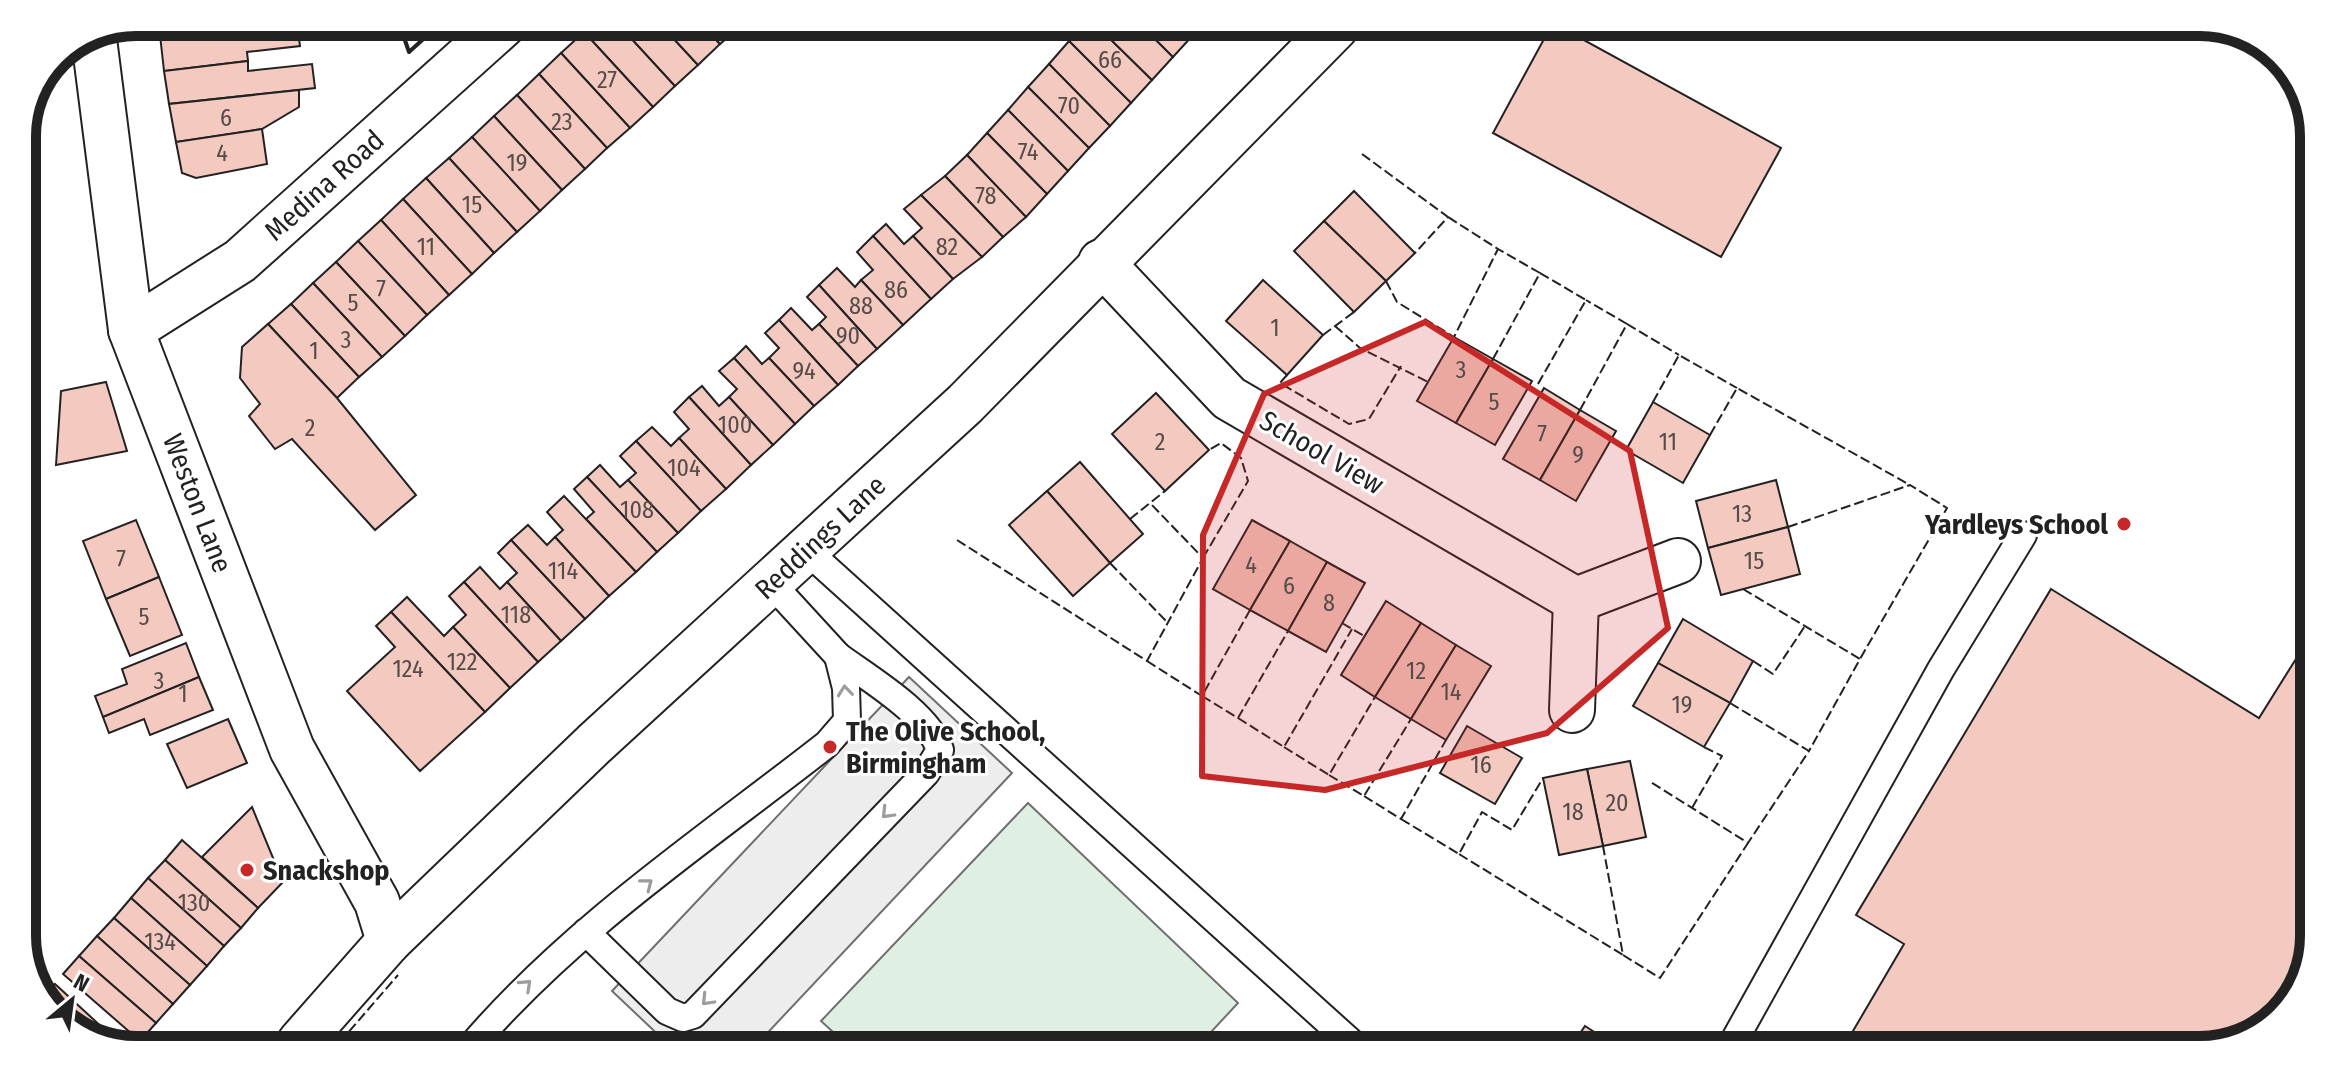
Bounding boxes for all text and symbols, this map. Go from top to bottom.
house number: 66 [1098,46,1122,74]
house number: 27 [597,66,617,94]
house number: 70 [1058,92,1080,120]
house number: 6 [220,104,232,132]
house number: 23 [551,108,573,136]
street label: Medina Road [258,123,391,247]
house number: 74 [1018,138,1038,166]
house number: 4 [216,139,228,167]
house number: 19 [506,149,528,177]
house number: 78 [975,182,997,210]
house number: 15 [462,191,482,219]
house number: 11 [417,233,435,261]
house number: 82 [936,233,958,261]
house number: 7 [376,275,386,303]
house number: 86 [884,276,908,304]
house number: 5 [347,289,359,317]
house number: 88 [849,292,873,320]
house number: 1 [1270,314,1280,342]
house number: 90 [836,322,860,350]
house number: 3 [341,326,351,354]
house number: 1 [309,337,319,365]
house number: 3 [1456,356,1466,384]
house number: 94 [792,357,816,385]
house number: 5 [1488,388,1500,416]
street label: School View [1254,404,1390,501]
house number: 100 [718,411,752,439]
house number: 2 [305,414,315,442]
house number: 7 [1537,420,1547,448]
house number: 2 [1155,428,1165,456]
house number: 11 [1659,428,1677,456]
street label: Weston Lane [156,429,239,577]
house number: 9 [1572,441,1584,469]
house number: 104 [667,454,701,482]
street label: Reddings Lane [748,469,892,606]
house number: 108 [620,496,654,524]
house number: 13 [1732,500,1752,528]
place label: Yardleys School [1924,508,2108,541]
marker: Yardleys School [2115,515,2133,533]
house number: 7 [116,545,126,573]
house number: 15 [1744,547,1764,575]
house number: 4 [1245,551,1257,579]
house number: 114 [548,557,578,585]
house number: 6 [1283,572,1295,600]
house number: 8 [1323,589,1335,617]
house number: 118 [501,601,531,629]
house number: 5 [138,603,150,631]
house number: 122 [447,648,477,676]
house number: 124 [392,655,424,683]
house number: 12 [1406,657,1426,685]
house number: 3 [154,667,164,695]
house number: 14 [1441,678,1461,706]
house number: 1 [178,680,188,708]
one-way arrow [837,685,854,698]
house number: 19 [1671,691,1693,719]
place label: The Olive School, Birmingham [846,715,1045,780]
marker: The Olive School, Birmingham [821,738,839,756]
house number: 16 [1470,751,1492,779]
house number: 20 [1605,789,1629,817]
house number: 18 [1562,798,1584,826]
one-way arrow [882,804,897,818]
place label: Snackshop [263,854,390,887]
marker: Snackshop [238,861,256,879]
one-way arrow [639,879,653,893]
house number: 130 [178,889,210,917]
house number: 134 [144,928,176,956]
north arrow [32,960,112,1040]
text: N [69,968,94,998]
one-way arrow [517,980,531,995]
one-way arrow [702,991,716,1005]

